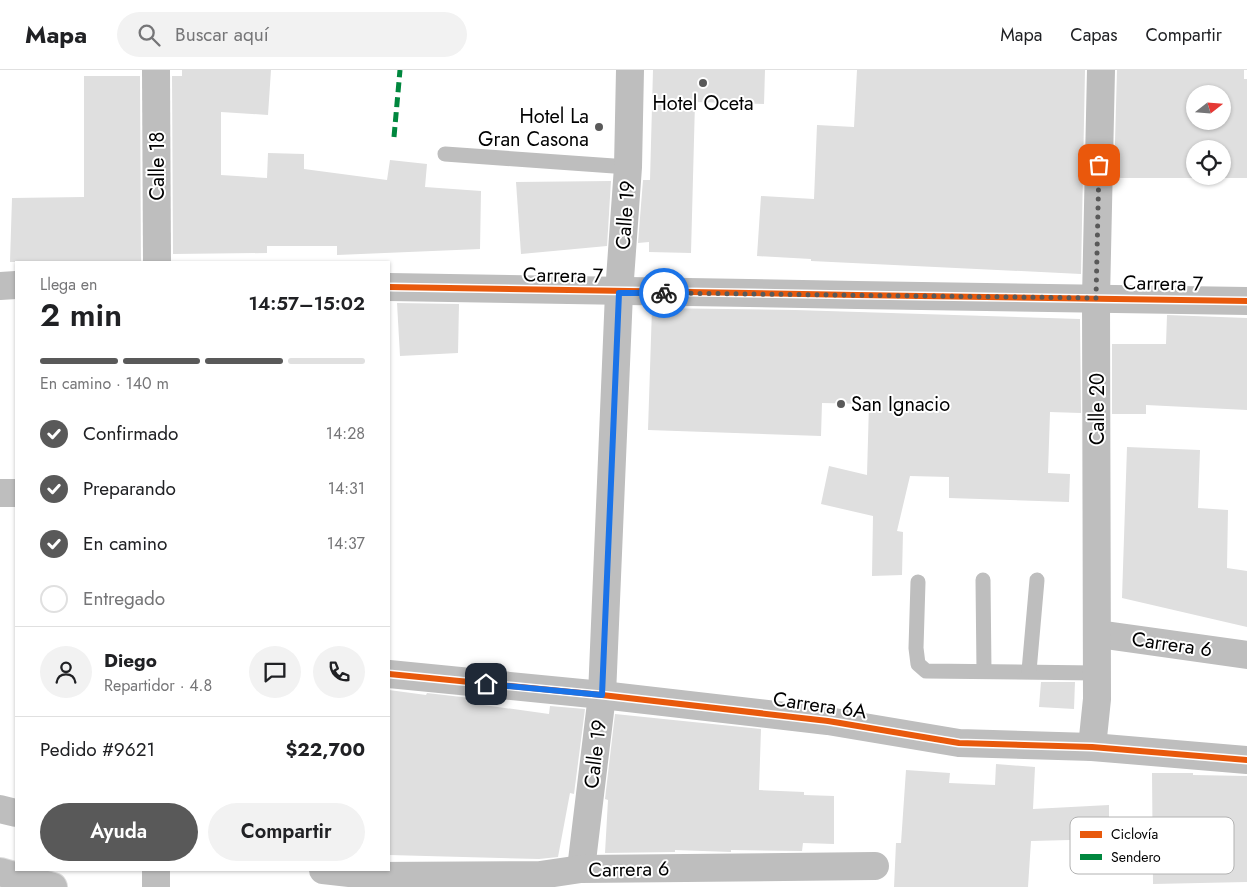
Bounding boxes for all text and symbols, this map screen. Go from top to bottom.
search box [117,12,467,57]
text: Mapa [25,17,87,52]
icon: search [135,21,163,49]
text: Buscar aquí [175,21,269,48]
text: Mapa [1000,22,1042,48]
text: Capas [1070,22,1118,48]
text: Compartir [1146,22,1222,48]
marker: Hotel Oceta [697,77,709,89]
north arrow [1186,85,1231,130]
map controls [1186,85,1231,185]
place label: Hotel Oceta [653,89,754,118]
place label: Hotel La Gran Casona [478,102,589,154]
marker: Hotel La Gran Casona [593,121,605,133]
street label: Calle 18 [143,132,172,200]
button: locate [1186,140,1231,185]
pin [1078,144,1120,186]
icon: bag [1085,151,1113,179]
street label: Calle 19 [609,179,642,251]
street label: Carrera 7 [523,260,604,291]
courier [639,268,689,318]
street label: Carrera 7 [1123,268,1204,299]
text: Llega en [40,273,97,296]
icon: bike [650,279,678,307]
text: 14:57–15:02 [248,290,365,317]
text: 2 min [40,292,122,338]
text: En camino · 140 m [40,372,169,395]
street label: Calle 20 [1083,373,1112,445]
place label: San Ignacio [851,390,950,419]
marker: San Ignacio [835,398,847,410]
icon: check [40,420,68,448]
text: Confirmado [83,420,178,447]
text: 14:28 [326,422,365,445]
icon: check [40,475,68,503]
text: Preparando [83,475,176,502]
text: 14:31 [328,477,365,500]
icon: check [40,530,68,558]
text: En camino [83,530,167,557]
text: 14:37 [327,532,365,555]
text: Entregado [83,585,165,612]
street label: Carrera 6 [1130,624,1214,664]
button: person [40,646,92,698]
button: chat [249,646,301,698]
button: phone [313,646,365,698]
text: Diego [104,647,157,674]
pin [465,663,507,705]
icon: home [472,670,500,698]
text: Repartidor · 4.8 [104,674,212,697]
street label: Carrera 6A [771,685,869,727]
street label: Calle 19 [577,718,614,790]
text: Pedido #9621 [40,736,155,763]
text: $22,700 [285,736,365,763]
button: Ayuda [40,803,198,861]
button: Compartir [208,803,365,861]
legend [1070,817,1234,874]
text: Ciclovía [1111,824,1158,844]
text: Sendero [1111,847,1161,867]
street label: Carrera 6 [588,854,670,885]

